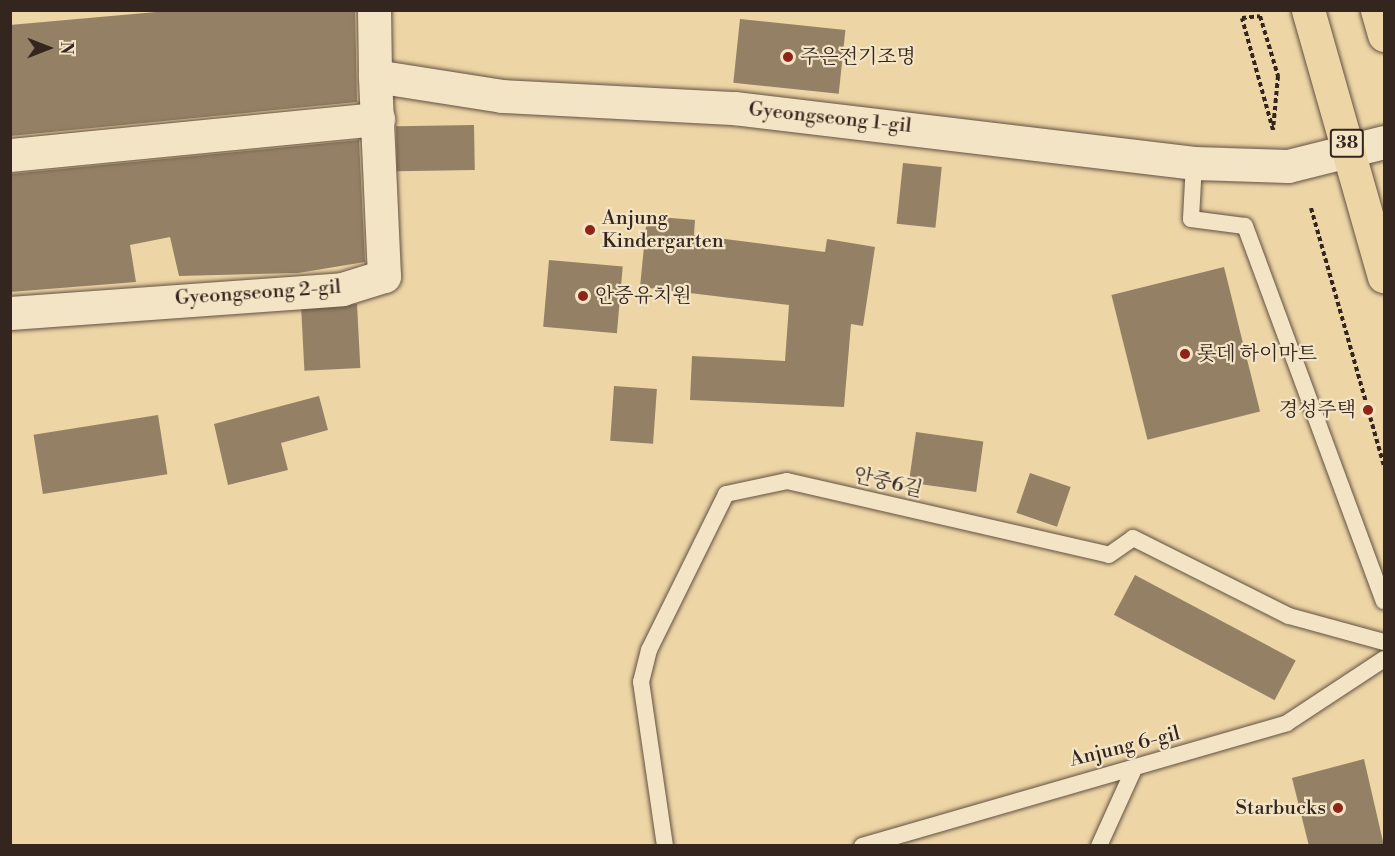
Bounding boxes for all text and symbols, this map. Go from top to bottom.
north arrow [18,18,78,78]
text: N [56,42,76,54]
place label: 주은전기조명 [800,45,916,69]
marker: 주은전기조명 [781,50,795,64]
street label: Gyeongseong 1-gil [747,98,913,138]
road number: 38 [1329,128,1365,158]
place label: Anjung Kindergarten [602,207,724,254]
marker: Anjung Kindergarten [583,223,597,237]
street label: Gyeongseong 2-gil [174,275,342,311]
place label: 안중유치원 [595,284,692,308]
marker: 안중유치원 [576,289,590,303]
place label: 롯데 하이마트 [1197,342,1317,366]
marker: 롯데 하이마트 [1178,347,1192,361]
place label: 경성주택 [1279,398,1356,422]
marker: 경성주택 [1361,403,1375,417]
street label: 안중6길 [851,463,925,503]
street label: Anjung 6-gil [1067,722,1183,772]
place label: Starbucks [1236,796,1326,820]
marker: Starbucks [1331,801,1345,815]

